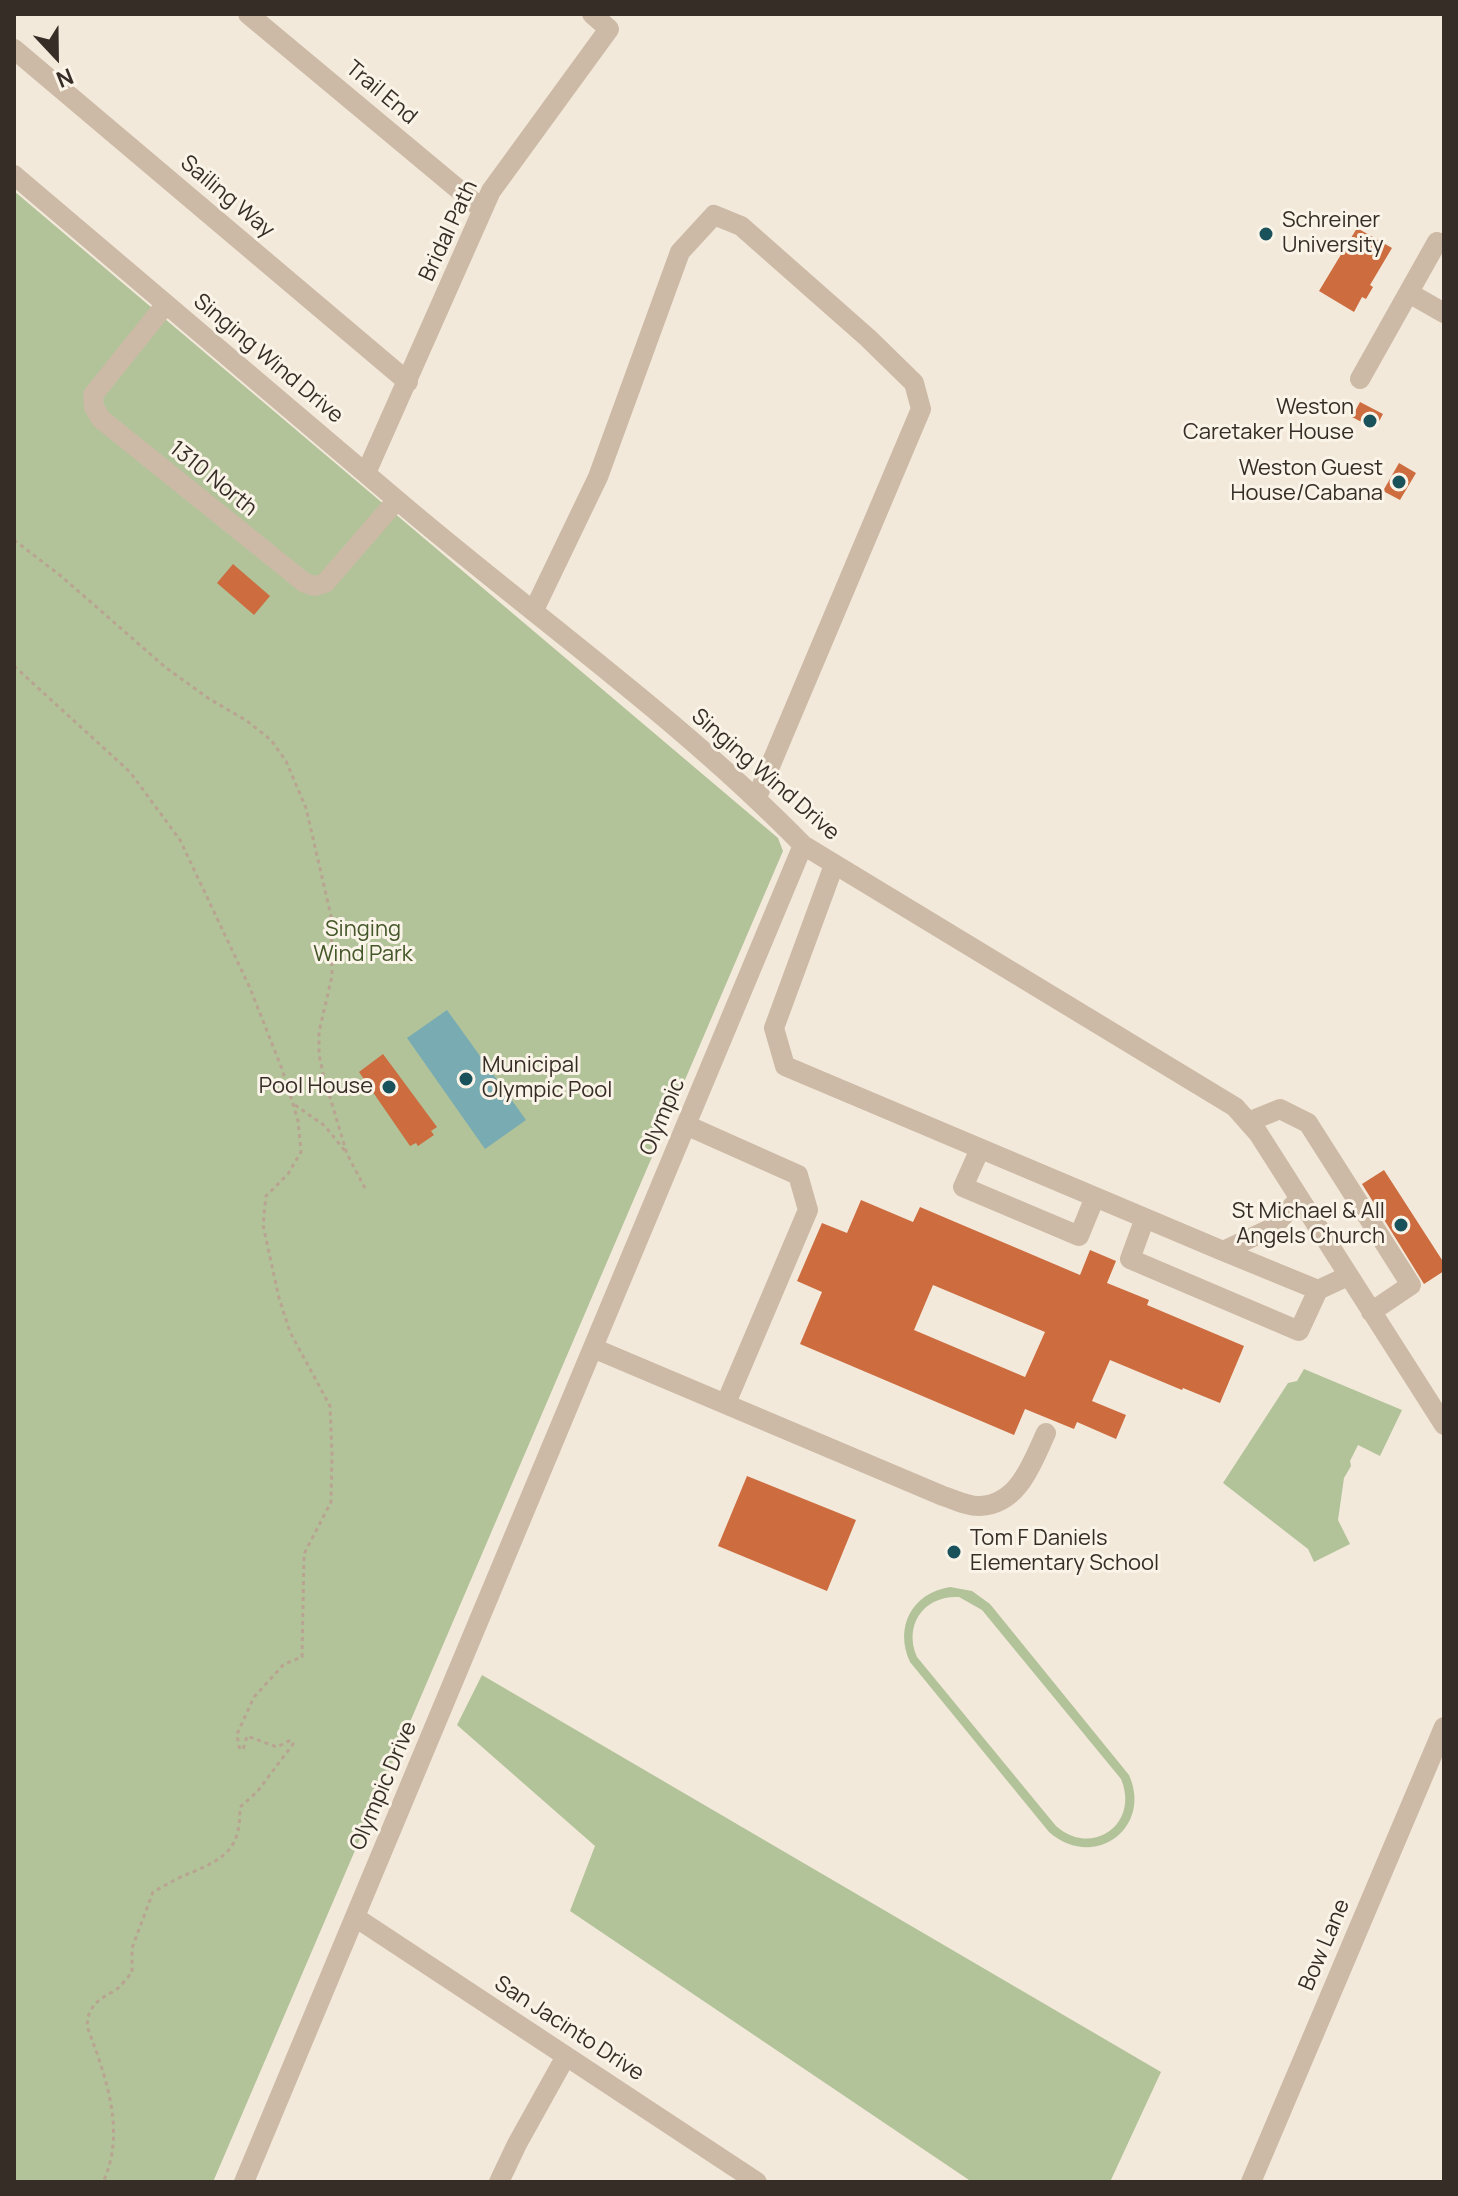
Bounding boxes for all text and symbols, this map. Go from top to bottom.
north arrow [16,16,96,96]
street label: Trail End [340,56,422,130]
text: N [52,61,78,95]
street label: Sailing Way [175,150,279,244]
street label: Bridal Path [414,176,484,286]
place label: Schreiner University [1282,208,1384,260]
marker: Schreiner University [1257,225,1275,243]
street label: Singing Wind Drive [188,289,348,429]
place label: Weston Caretaker House [1183,395,1354,446]
marker: Weston Caretaker House [1361,412,1379,430]
street label: 1310 North [164,436,262,522]
place label: Weston Guest House/Cabana [1230,456,1383,508]
marker: Weston Guest House/Cabana [1390,473,1408,491]
street label: Singing Wind Drive [686,704,844,846]
park label: Singing Wind Park [313,917,413,968]
place label: Municipal Olympic Pool [482,1053,612,1104]
marker: Municipal Olympic Pool [457,1070,475,1088]
place label: Pool House [259,1074,373,1100]
street label: Olympic [635,1074,691,1160]
marker: Pool House [380,1078,398,1096]
place label: St Michael & All Angels Church [1232,1199,1385,1250]
marker: St Michael & All Angels Church [1392,1216,1410,1234]
place label: Tom F Daniels Elementary School [970,1526,1159,1578]
marker: Tom F Daniels Elementary School [945,1543,963,1561]
street label: Olympic Drive [345,1718,423,1854]
street label: Bow Lane [1294,1895,1356,1995]
street label: San Jacinto Drive [489,1971,649,2087]

